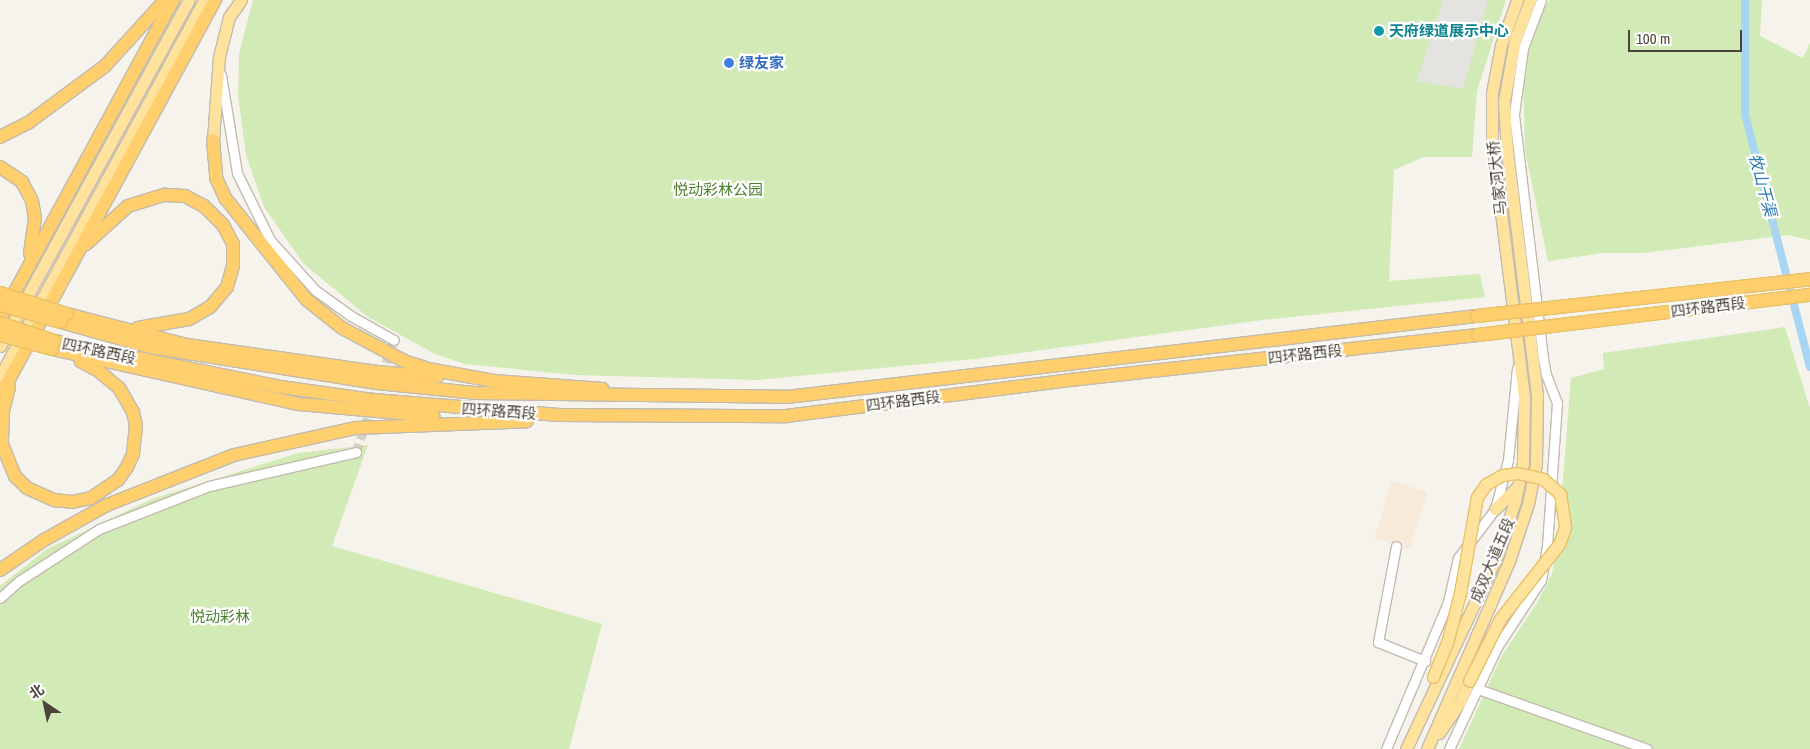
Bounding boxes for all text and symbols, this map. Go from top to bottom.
scale bar [1630,20,1744,52]
place label: 天府绿道展示中心 [1389,22,1509,40]
marker: 天府绿道展示中心 [1373,25,1385,37]
text: 100 m [1636,28,1670,49]
place label: 绿友家 [739,54,784,72]
marker: 绿友家 [723,57,735,69]
street label: 马家河大桥 [1484,140,1510,216]
water label: 牧山干渠 [1745,152,1781,218]
park label: 悦动彩林公园 [673,181,763,199]
street label: 四环路西段 [1670,293,1746,321]
street label: 四环路西段 [60,334,138,368]
street label: 四环路西段 [1267,341,1343,367]
street label: 四环路西段 [865,387,941,415]
street label: 四环路西段 [461,399,537,423]
street label: 成双大道五段 [1466,515,1518,605]
park label: 悦动彩林 [190,608,250,626]
north arrow [20,679,70,729]
text: 北 [26,680,47,703]

